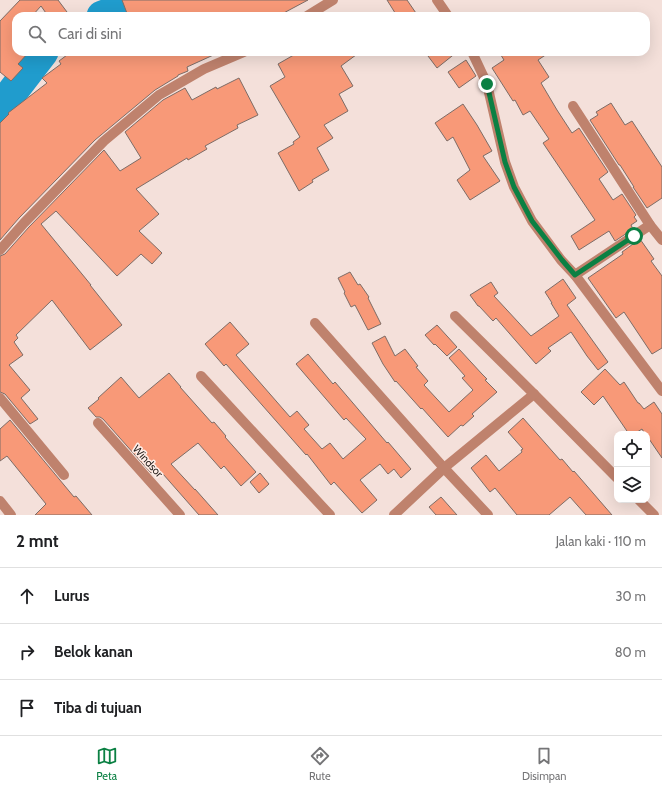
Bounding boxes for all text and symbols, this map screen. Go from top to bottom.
search box [12,12,650,56]
icon: search [26,23,48,45]
text: Cari di sini [58,25,122,43]
route end [478,75,496,93]
route start [625,227,643,245]
map controls [614,431,650,503]
button: locate [614,431,650,467]
street label: Windsor [130,442,167,481]
button: layers [614,467,650,503]
text: 2 mnt [16,531,59,551]
text: Jalan kaki · 110 m [556,533,646,549]
icon: ahead [16,585,38,607]
text: Lurus [54,587,89,605]
text: 30 m [616,588,646,604]
icon: right [16,641,38,663]
text: Belok kanan [54,643,133,661]
text: 80 m [615,644,646,660]
icon: arrive [16,697,38,719]
text: Tiba di tujuan [54,699,142,717]
tab: Peta [96,745,118,783]
tab: Rute [309,745,331,783]
tab: Disimpan [522,745,566,783]

